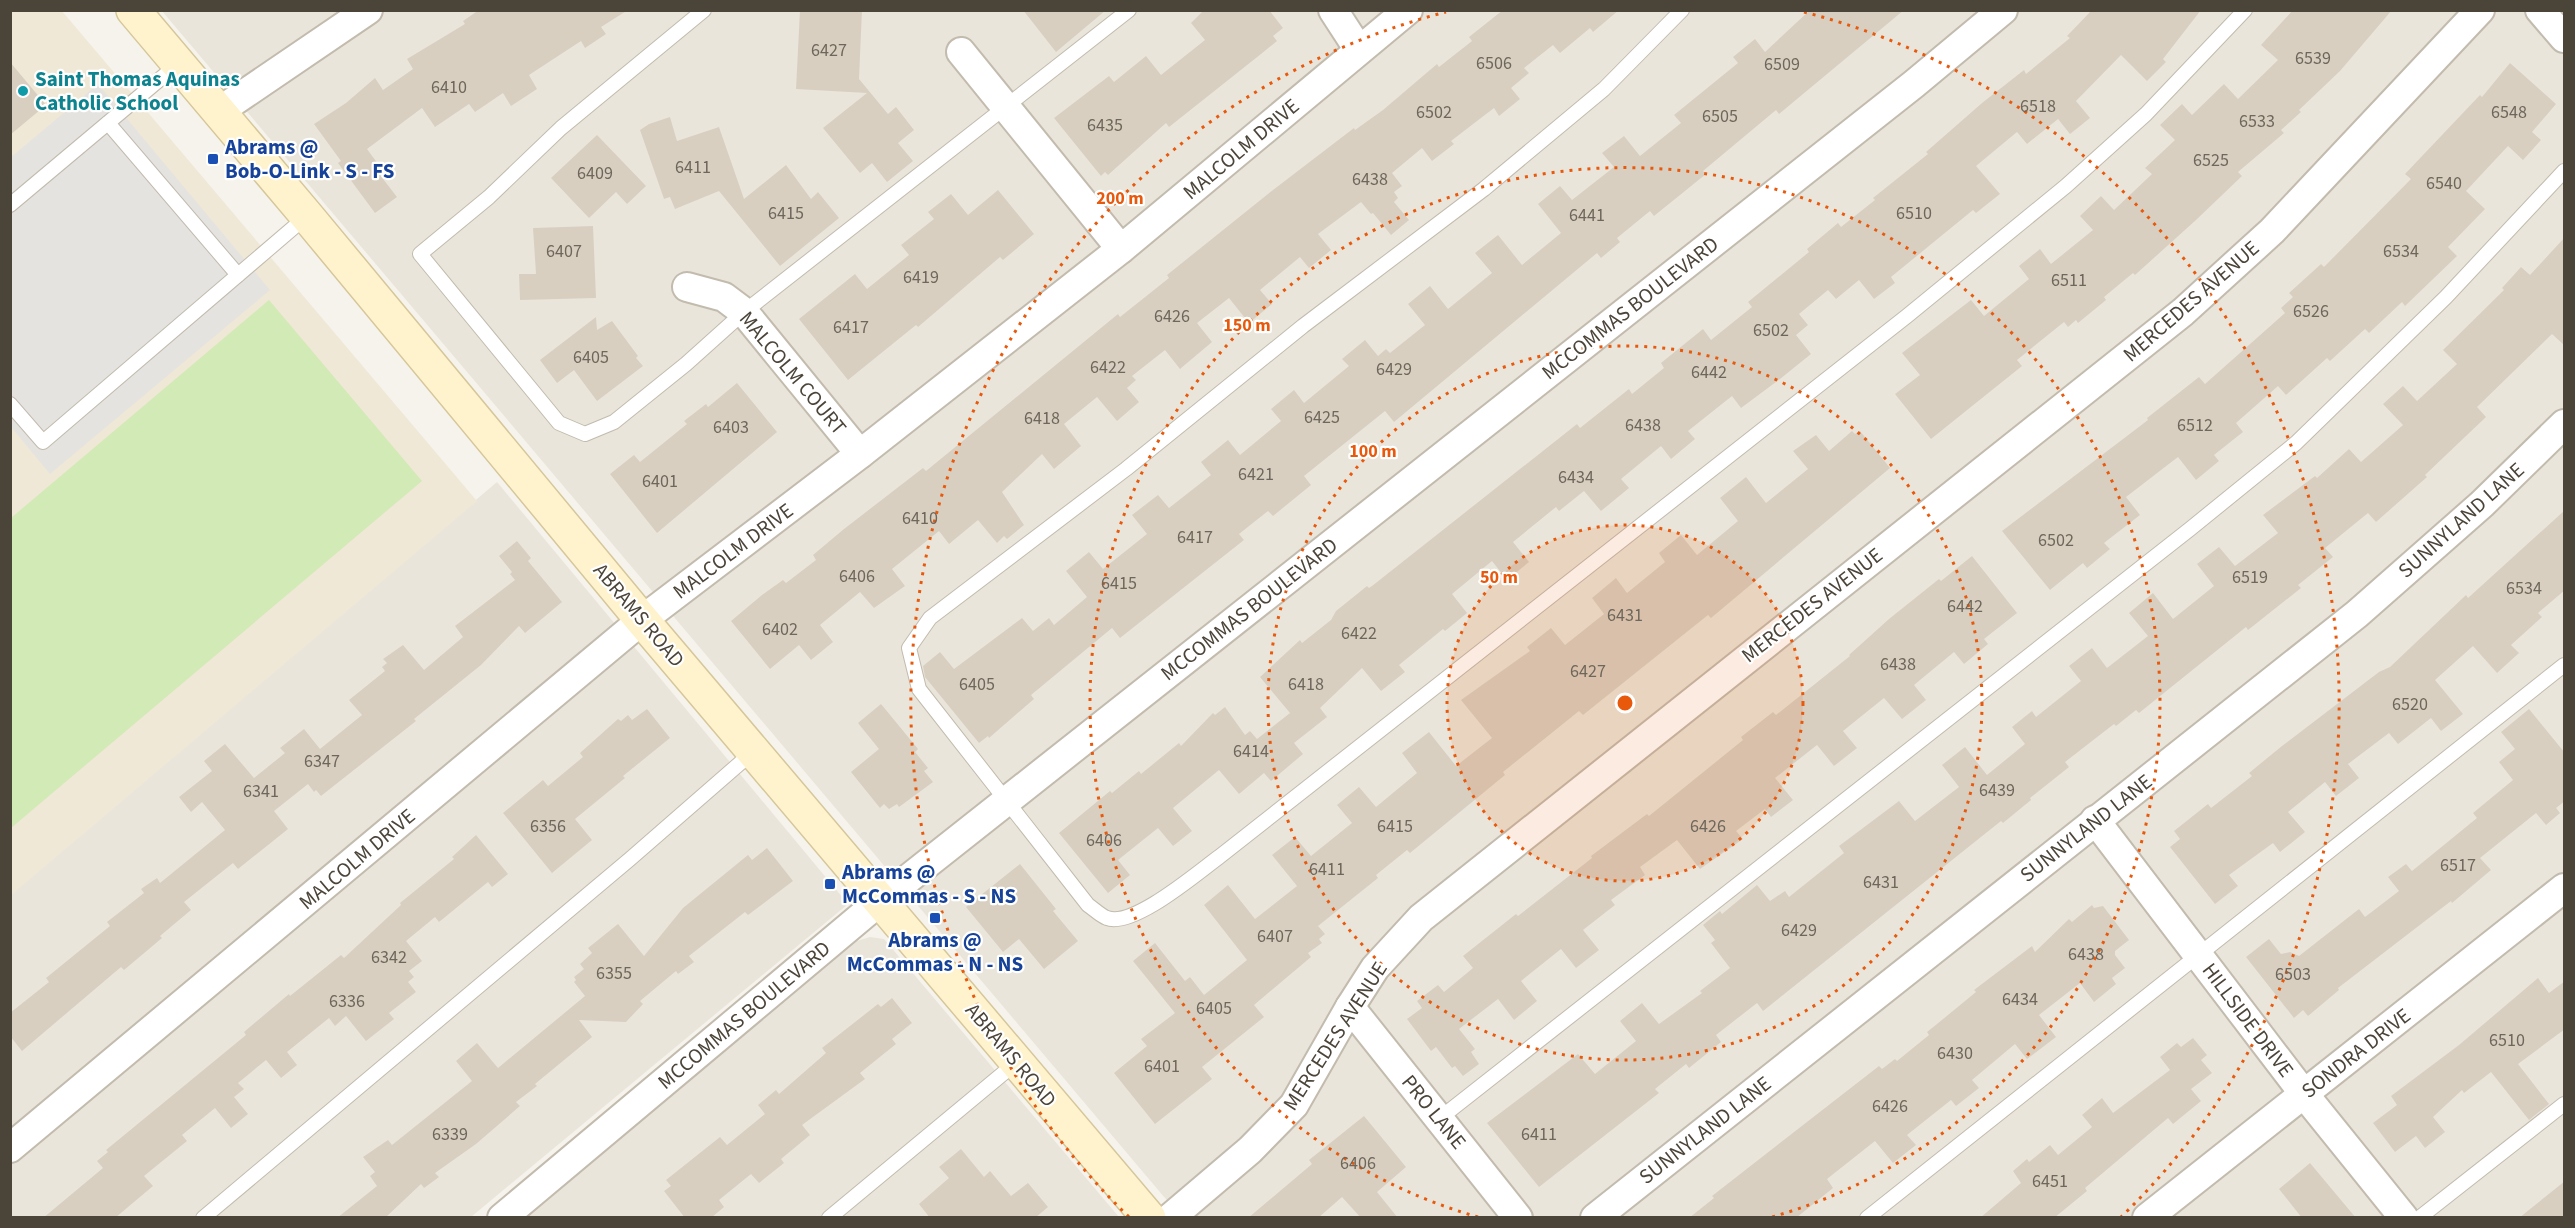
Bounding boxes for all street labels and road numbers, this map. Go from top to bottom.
street label: MALCOLM DRIVE [1176,91,1306,207]
street label: MCCOMMAS BOULEVARD [1535,229,1725,387]
street label: MERCEDES AVENUE [2116,233,2266,369]
street label: MALCOLM COURT [732,305,854,441]
street label: SUNNYLAND LANE [2391,455,2531,585]
street label: MALCOLM DRIVE [667,496,799,606]
street label: MCCOMMAS BOULEVARD [1154,530,1344,688]
street label: MERCEDES AVENUE [1735,540,1889,670]
street label: ABRAMS ROAD [586,556,692,674]
street label: SUNNYLAND LANE [2013,767,2159,889]
street label: MALCOLM DRIVE [292,801,422,917]
street label: MCCOMMAS BOULEVARD [651,934,837,1096]
street label: MERCEDES AVENUE [1276,956,1394,1116]
street label: HILLSIDE DRIVE [2195,957,2301,1083]
street label: ABRAMS ROAD [958,996,1064,1114]
street label: SONDRA DRIVE [2295,1001,2417,1105]
street label: PRO LANE [1395,1068,1473,1156]
street label: SUNNYLAND LANE [1632,1069,1778,1191]

